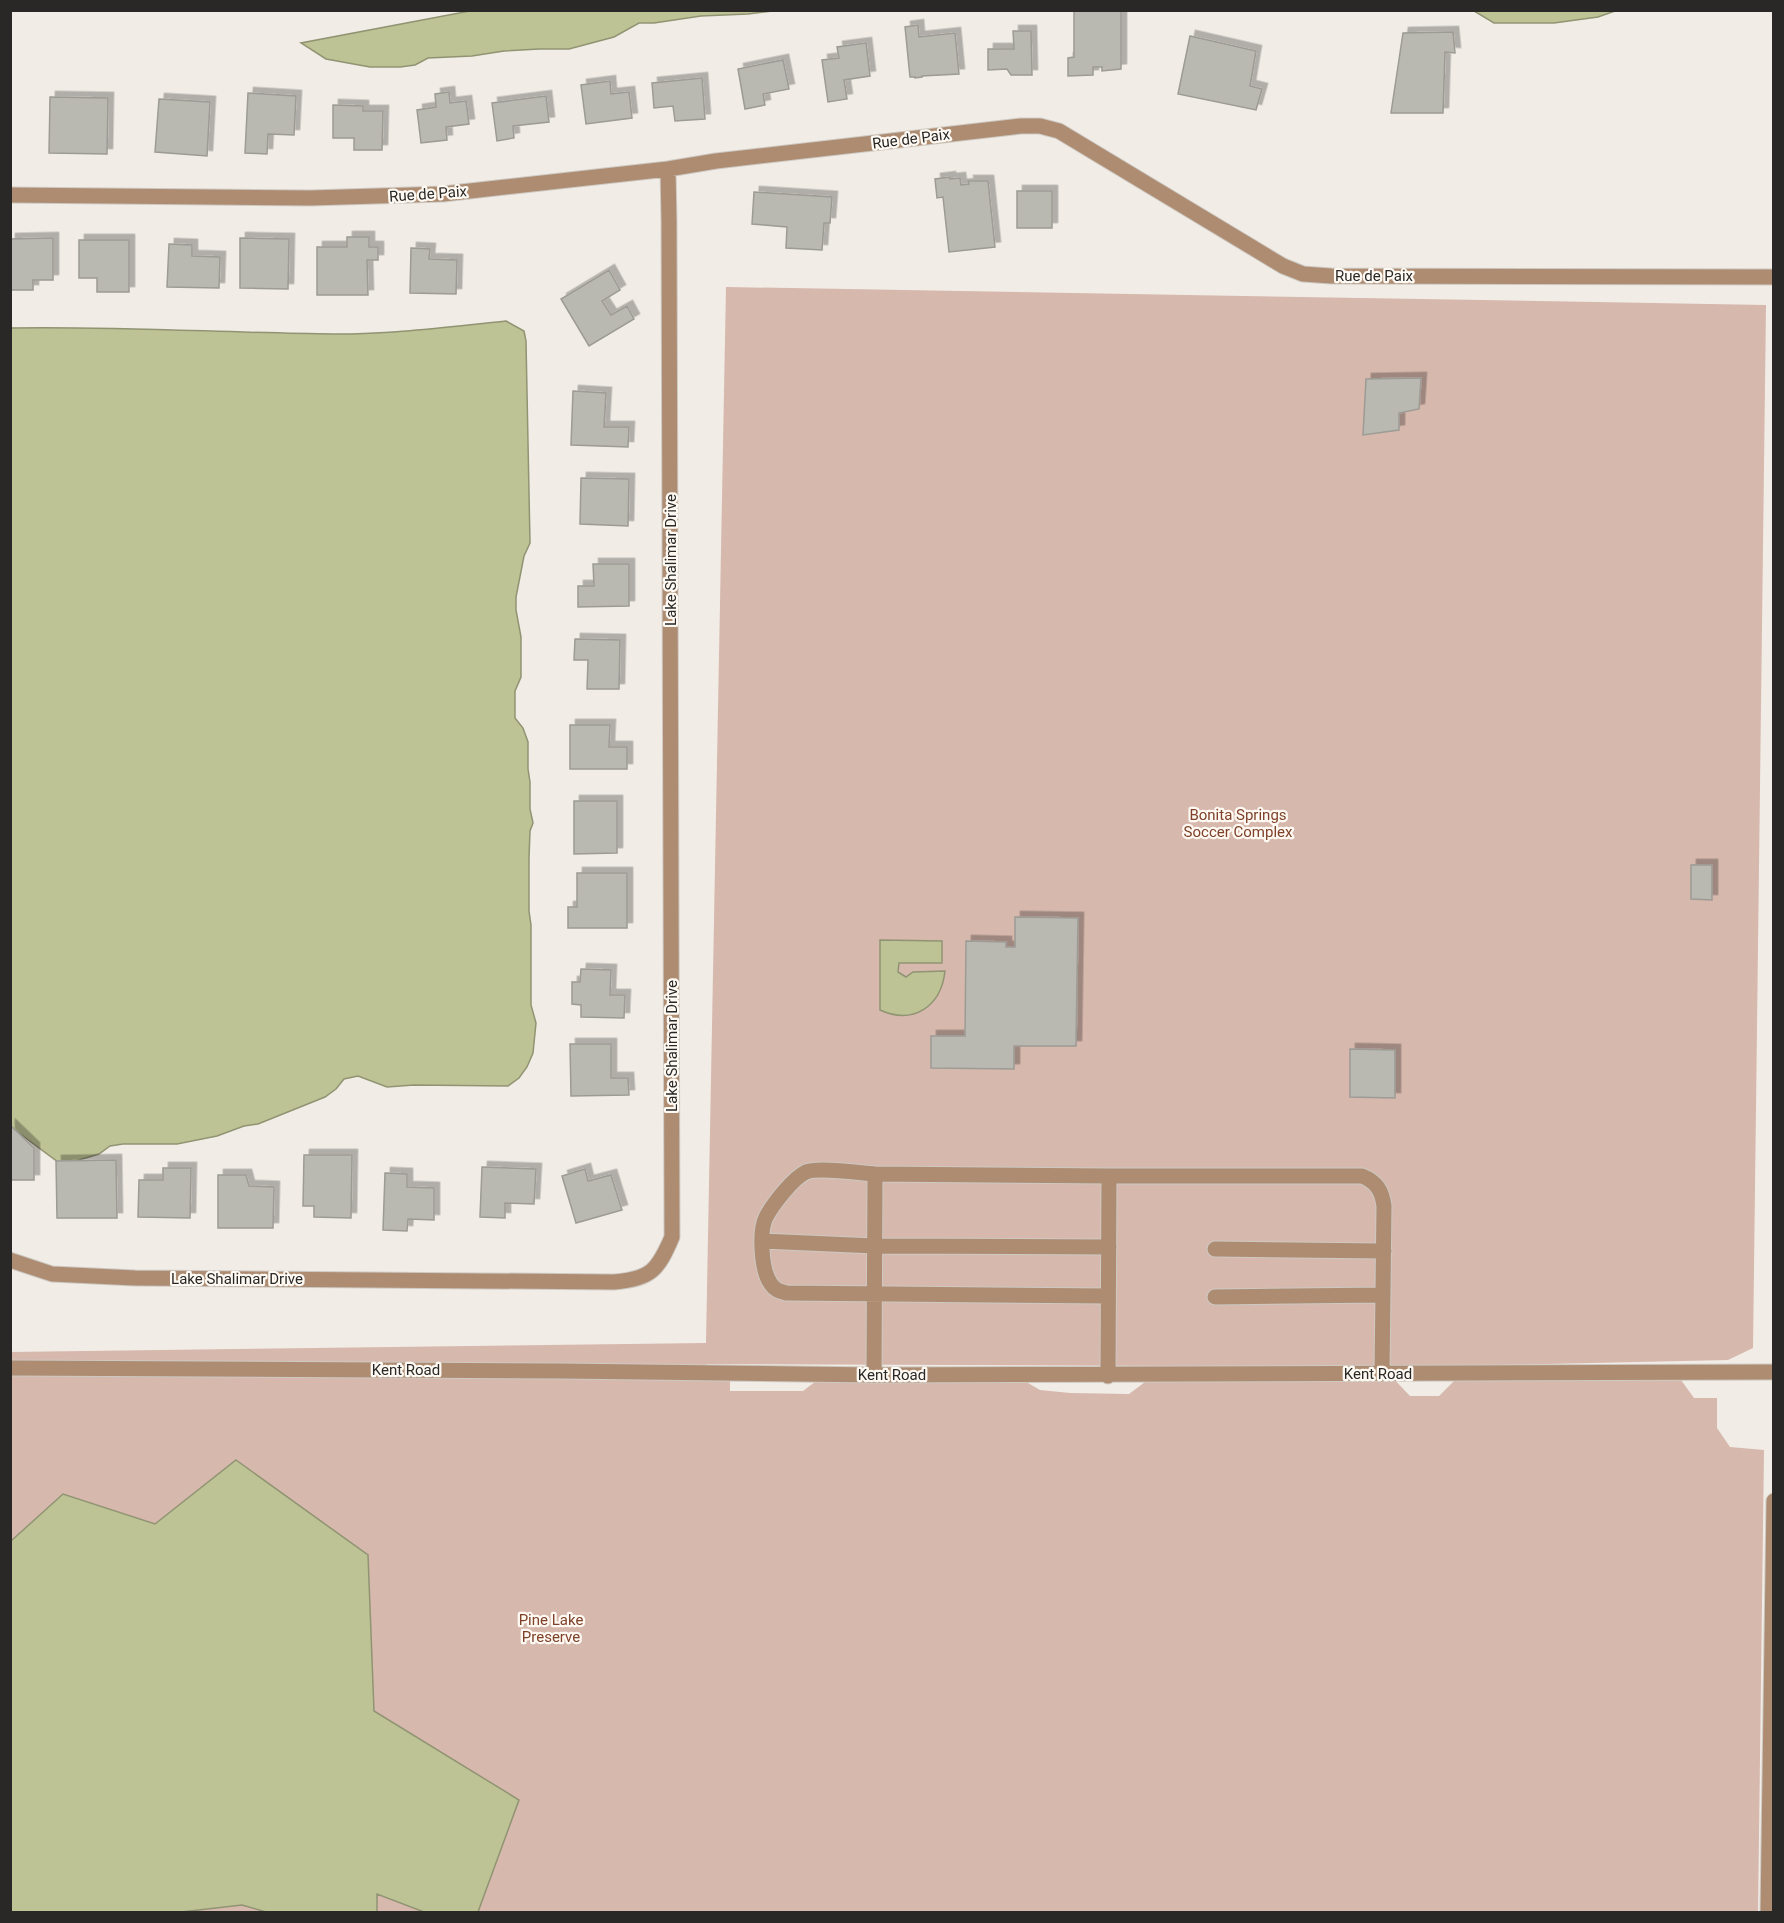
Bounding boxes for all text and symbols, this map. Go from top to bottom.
street label: Rue de Paix [871,125,951,153]
street label: Rue de Paix [388,182,468,206]
street label: Rue de Paix [1335,267,1414,285]
street label: Lake Shalimar Drive [662,494,680,626]
park label: Bonita Springs Soccer Complex [1184,806,1293,841]
street label: Lake Shalimar Drive [663,980,681,1112]
street label: Lake Shalimar Drive [171,1270,303,1288]
street label: Kent Road [372,1361,440,1379]
street label: Kent Road [1344,1365,1412,1383]
street label: Kent Road [858,1366,926,1384]
park label: Pine Lake Preserve [519,1611,583,1646]

